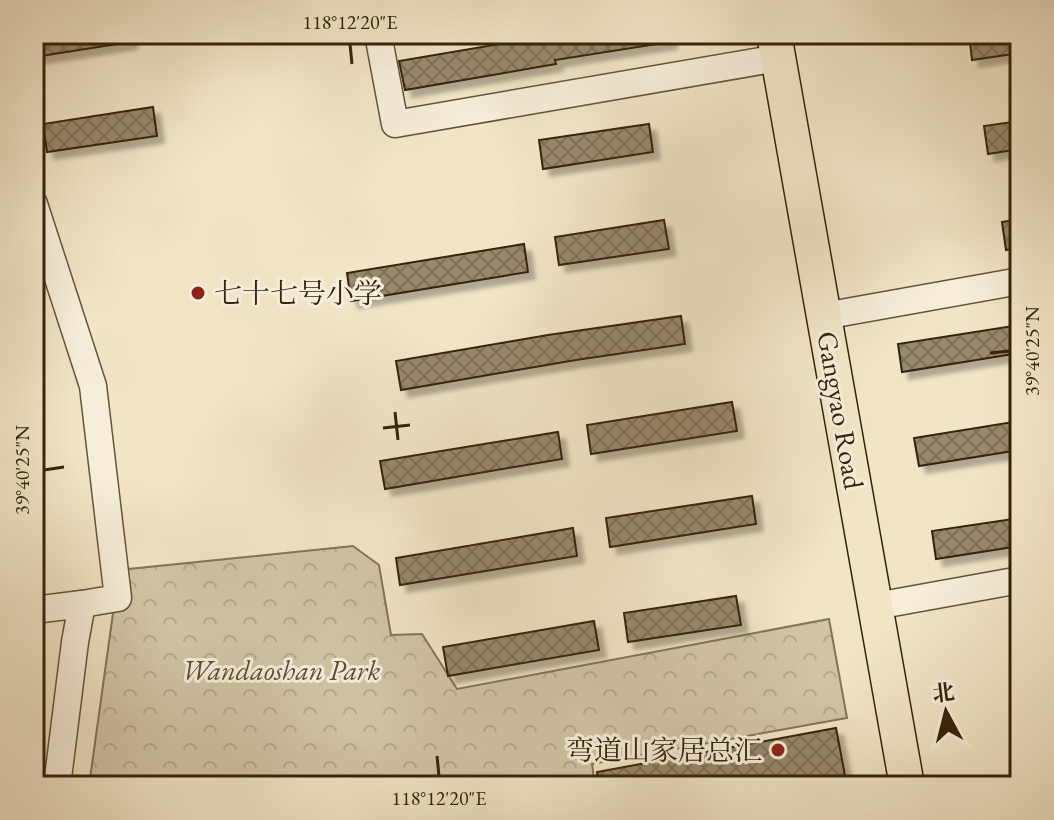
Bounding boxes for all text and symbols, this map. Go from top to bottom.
text: 118°12'20"E [303,9,397,35]
place label: 七十七号小学 [214,275,382,311]
marker: 七十七号小学 [189,284,207,302]
text: 39°40'25"N [1019,306,1045,396]
street label: Gangyao Road [809,328,873,493]
text: 39°40'25"N [9,425,35,515]
park label: Wandaoshan Park [182,652,380,688]
north arrow [906,672,986,752]
text: 北 [931,677,956,708]
place label: 弯道山家居总汇 [566,732,762,768]
marker: 弯道山家居总汇 [769,741,787,759]
text: 118°12'20"E [392,785,486,811]

